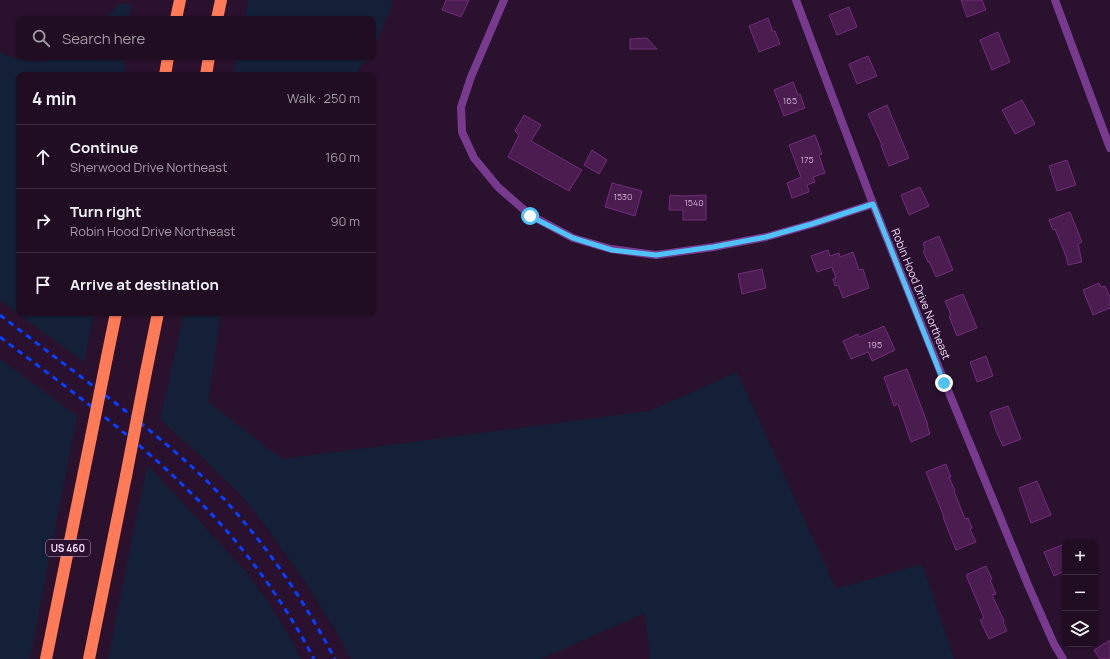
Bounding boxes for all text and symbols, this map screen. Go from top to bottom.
search box [16,16,376,60]
icon: search [30,27,52,49]
text: Search here [62,28,145,49]
text: 4 min [32,87,76,110]
text: Walk · 250 m [287,89,360,107]
house number: 165 [783,94,797,107]
text: Continue [70,137,138,158]
icon: ahead [32,146,54,168]
text: 160 m [325,148,360,166]
house number: 175 [800,153,814,166]
text: Sherwood Drive Northeast [70,158,227,176]
house number: 1530 [613,190,633,203]
house number: 1540 [684,196,704,209]
text: Turn right [70,201,141,222]
route start [521,207,539,225]
icon: right [32,210,54,232]
text: 90 m [330,212,360,230]
text: Robin Hood Drive Northeast [70,222,235,240]
street label: Robin Hood Drive Northeast [888,226,955,362]
icon: arrive [32,274,54,296]
text: Arrive at destination [70,274,219,295]
house number: 195 [868,338,882,351]
route end [935,374,953,392]
map controls [1062,539,1098,647]
button: + [1062,539,1098,575]
road number: US 460 [46,540,90,556]
button: − [1062,575,1098,611]
button: layers [1062,611,1098,647]

